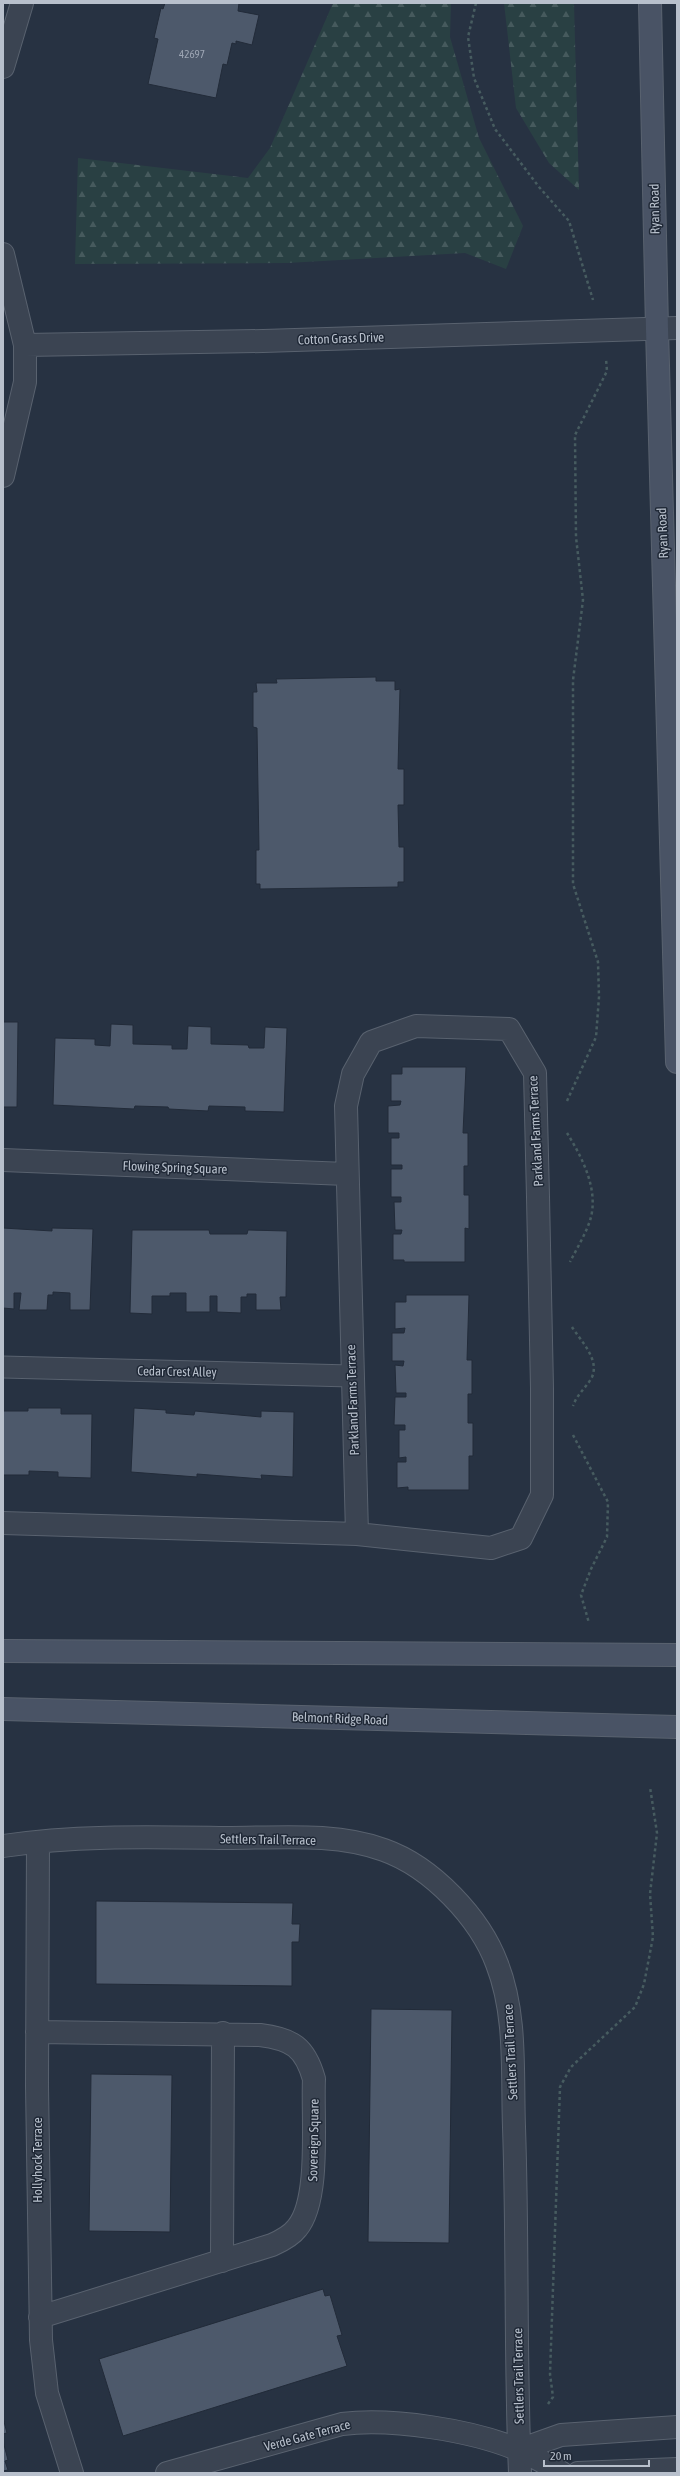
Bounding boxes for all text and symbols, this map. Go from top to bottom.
house number: 42697 [179,48,205,60]
street label: Ryan Road [647,184,662,234]
street label: Cotton Grass Drive [298,329,384,347]
street label: Ryan Road [654,507,671,559]
street label: Parkland Farms Terrace [525,1075,546,1187]
street label: Flowing Spring Square [122,1158,228,1177]
street label: Parkland Farms Terrace [343,1344,362,1456]
street label: Cedar Crest Alley [137,1363,217,1380]
street label: Belmont Ridge Road [292,1709,388,1728]
street label: Settlers Trail Terrace [220,1831,316,1848]
street label: Settlers Trail Terrace [500,2004,521,2100]
street label: Sovereign Square [305,2098,322,2181]
street label: Hollyhock Terrace [30,2117,45,2203]
street label: Settlers Trail Terrace [510,2328,527,2424]
street label: Verde Gate Terrace [262,2417,352,2454]
scale bar [544,2442,649,2468]
text: 20 m [550,2449,572,2463]

